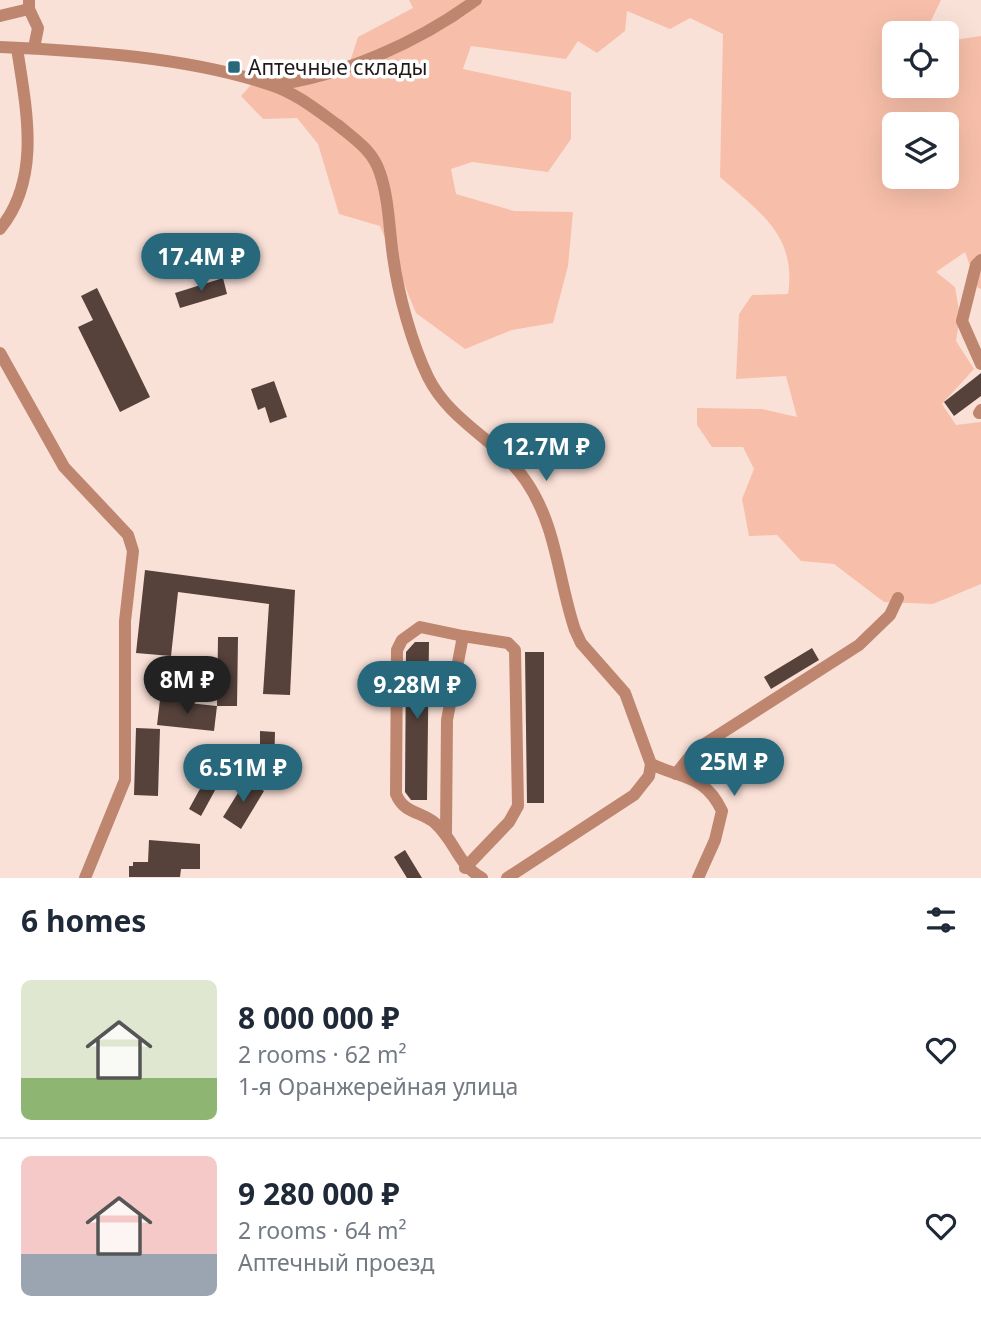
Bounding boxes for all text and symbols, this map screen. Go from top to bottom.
map controls [882,21,959,189]
button: locate [882,21,959,98]
place label: Аптечные склады [248,53,427,81]
marker: Аптечные склады [226,59,242,75]
button: layers [882,112,959,189]
pin: 17.4M ₽ [136,233,266,293]
text: 17.4M ₽ [157,240,245,272]
pin: 12.7M ₽ [481,424,611,483]
text: 12.7M ₽ [502,430,590,462]
pin: 8M ₽ [146,656,228,716]
pin: 9.28M ₽ [352,662,482,721]
text: 8M ₽ [160,663,214,695]
text: 9.28M ₽ [373,668,461,700]
pin: 25M ₽ [685,738,783,798]
pin: 6.51M ₽ [178,744,308,804]
text: 25M ₽ [700,745,768,777]
text: 6.51M ₽ [199,751,287,783]
text: 6 homes [21,900,146,941]
icon: filters [922,901,960,939]
text: 8 000 000 ₽ [238,997,400,1038]
icon: home [77,1008,161,1092]
icon: heart [922,1031,960,1069]
text: 2 rooms · 62 m² [238,1038,407,1070]
text: 1-я Оранжерейная улица [238,1070,518,1102]
text: 9 280 000 ₽ [238,1173,400,1214]
icon: home [77,1184,161,1268]
icon: heart [922,1207,960,1245]
text: 2 rooms · 64 m² [238,1214,407,1246]
text: Аптечный проезд [238,1246,434,1278]

